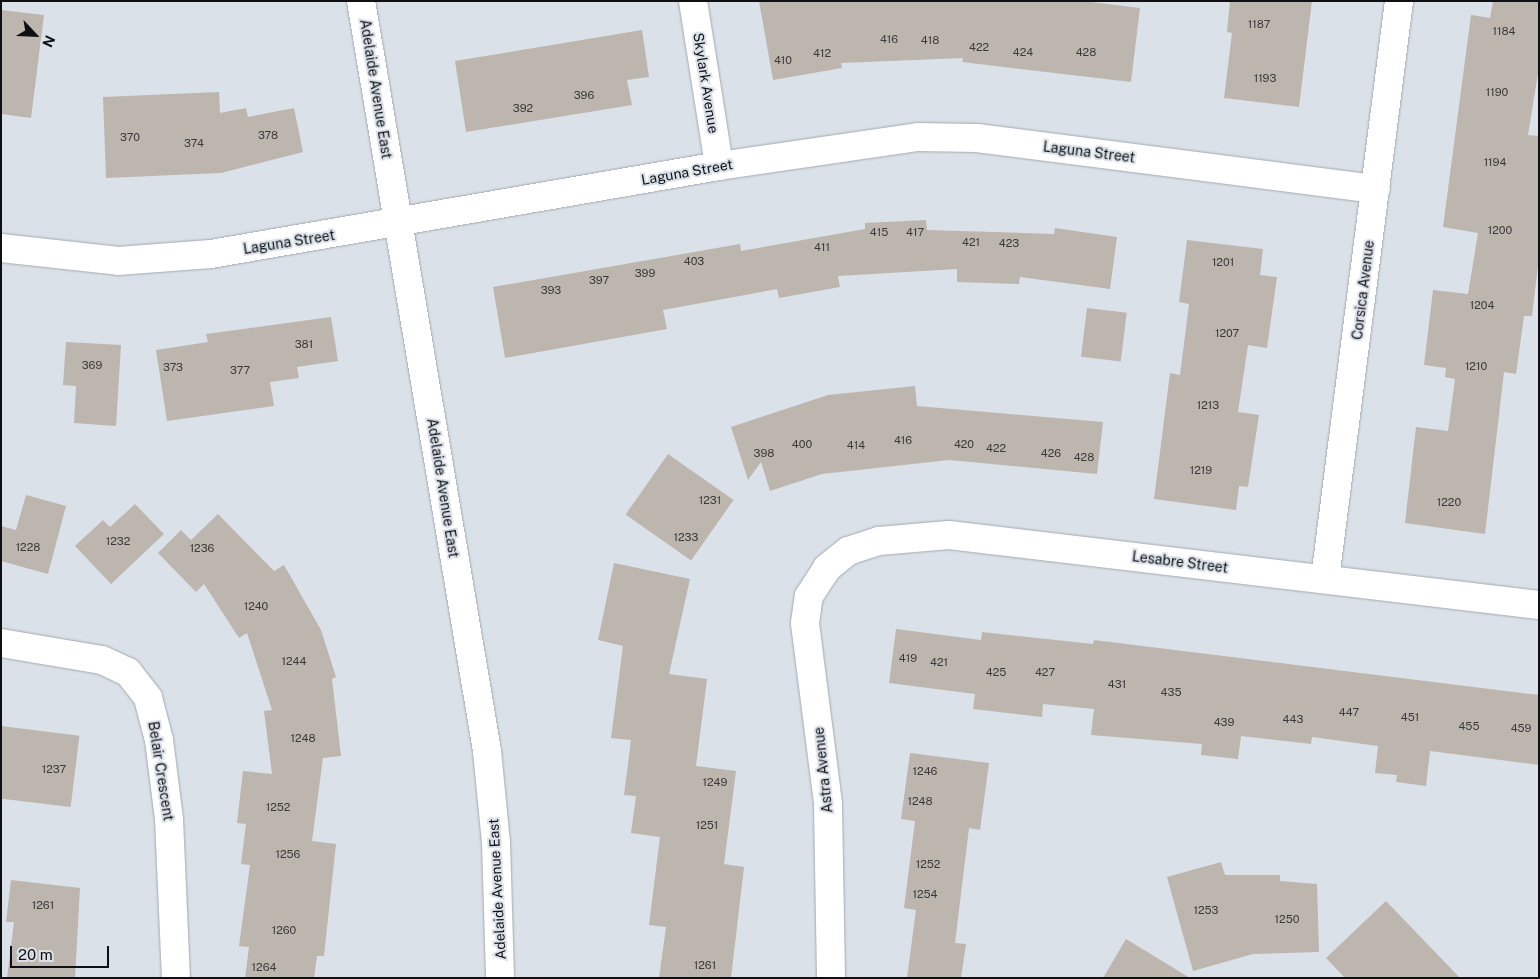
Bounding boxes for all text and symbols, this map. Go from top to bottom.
north arrow [10,10,60,60]
house number: 1187 [1248,17,1270,31]
street label: Adelaide Avenue East [357,18,395,160]
house number: 1184 [1493,24,1515,38]
street label: Skylark Avenue [690,31,722,135]
house number: 416 [880,32,898,46]
text: N [39,33,58,50]
house number: 418 [921,33,939,47]
house number: 422 [969,40,989,54]
house number: 424 [1013,45,1033,59]
house number: 428 [1076,45,1096,59]
house number: 412 [813,46,831,60]
house number: 410 [774,53,792,67]
house number: 1193 [1254,71,1276,85]
house number: 1190 [1486,85,1508,99]
house number: 396 [574,88,594,102]
house number: 392 [513,101,533,115]
house number: 378 [258,128,278,142]
house number: 370 [120,130,140,144]
house number: 374 [184,136,204,150]
street label: Laguna Street [1042,138,1136,166]
house number: 1194 [1484,155,1506,169]
street label: Laguna Street [640,156,734,188]
house number: 1200 [1488,223,1512,237]
house number: 415 [870,225,888,239]
house number: 417 [906,225,924,239]
street label: Laguna Street [242,226,336,258]
house number: 421 [962,235,980,249]
house number: 423 [999,236,1019,250]
street label: Corsica Avenue [1349,239,1377,341]
house number: 411 [814,240,830,254]
house number: 403 [684,254,704,268]
house number: 1201 [1212,255,1234,269]
house number: 399 [635,266,655,280]
house number: 397 [589,273,609,287]
house number: 393 [541,283,561,297]
house number: 1204 [1470,298,1494,312]
house number: 1207 [1215,326,1239,340]
house number: 381 [295,337,313,351]
house number: 369 [82,358,102,372]
house number: 1210 [1465,359,1487,373]
house number: 373 [163,360,183,374]
house number: 377 [230,363,250,377]
house number: 1213 [1197,398,1219,412]
street label: Adelaide Avenue East [424,417,462,559]
house number: 416 [894,433,912,447]
house number: 400 [792,437,812,451]
house number: 420 [954,437,974,451]
house number: 414 [847,438,865,452]
house number: 422 [986,441,1006,455]
house number: 398 [754,446,774,460]
house number: 426 [1041,446,1061,460]
house number: 428 [1074,450,1094,464]
house number: 1219 [1190,463,1212,477]
house number: 1231 [699,493,721,507]
house number: 1220 [1437,495,1461,509]
house number: 1233 [674,530,698,544]
house number: 1232 [106,534,130,548]
house number: 1228 [16,540,40,554]
house number: 1236 [190,541,214,555]
street label: Lesabre Street [1131,548,1229,576]
house number: 1240 [244,599,268,613]
house number: 419 [899,651,917,665]
house number: 1244 [282,654,306,668]
house number: 421 [930,655,948,669]
house number: 425 [986,665,1006,679]
house number: 427 [1035,665,1055,679]
house number: 431 [1108,677,1126,691]
house number: 435 [1161,685,1181,699]
house number: 447 [1339,705,1359,719]
house number: 451 [1401,710,1419,724]
house number: 443 [1283,712,1303,726]
house number: 439 [1214,715,1234,729]
house number: 455 [1459,719,1479,733]
street label: Belair Crescent [145,720,177,822]
house number: 459 [1511,721,1531,735]
street label: Astra Avenue [810,726,836,814]
house number: 1248 [290,731,316,745]
house number: 1237 [42,762,66,776]
house number: 1246 [913,764,937,778]
house number: 1249 [703,775,727,789]
house number: 1248 [907,794,933,808]
house number: 1252 [266,800,290,814]
street label: Adelaide Avenue East [485,818,509,960]
house number: 1251 [696,818,718,832]
house number: 1256 [276,847,300,861]
house number: 1252 [916,857,940,871]
house number: 1254 [913,887,937,901]
house number: 1261 [32,898,54,912]
house number: 1253 [1193,903,1219,917]
house number: 1250 [1275,912,1299,926]
house number: 1260 [272,923,296,937]
scale bar [12,936,111,968]
text: 20 m [18,946,53,963]
house number: 1261 [694,958,716,972]
house number: 1264 [252,960,276,974]

